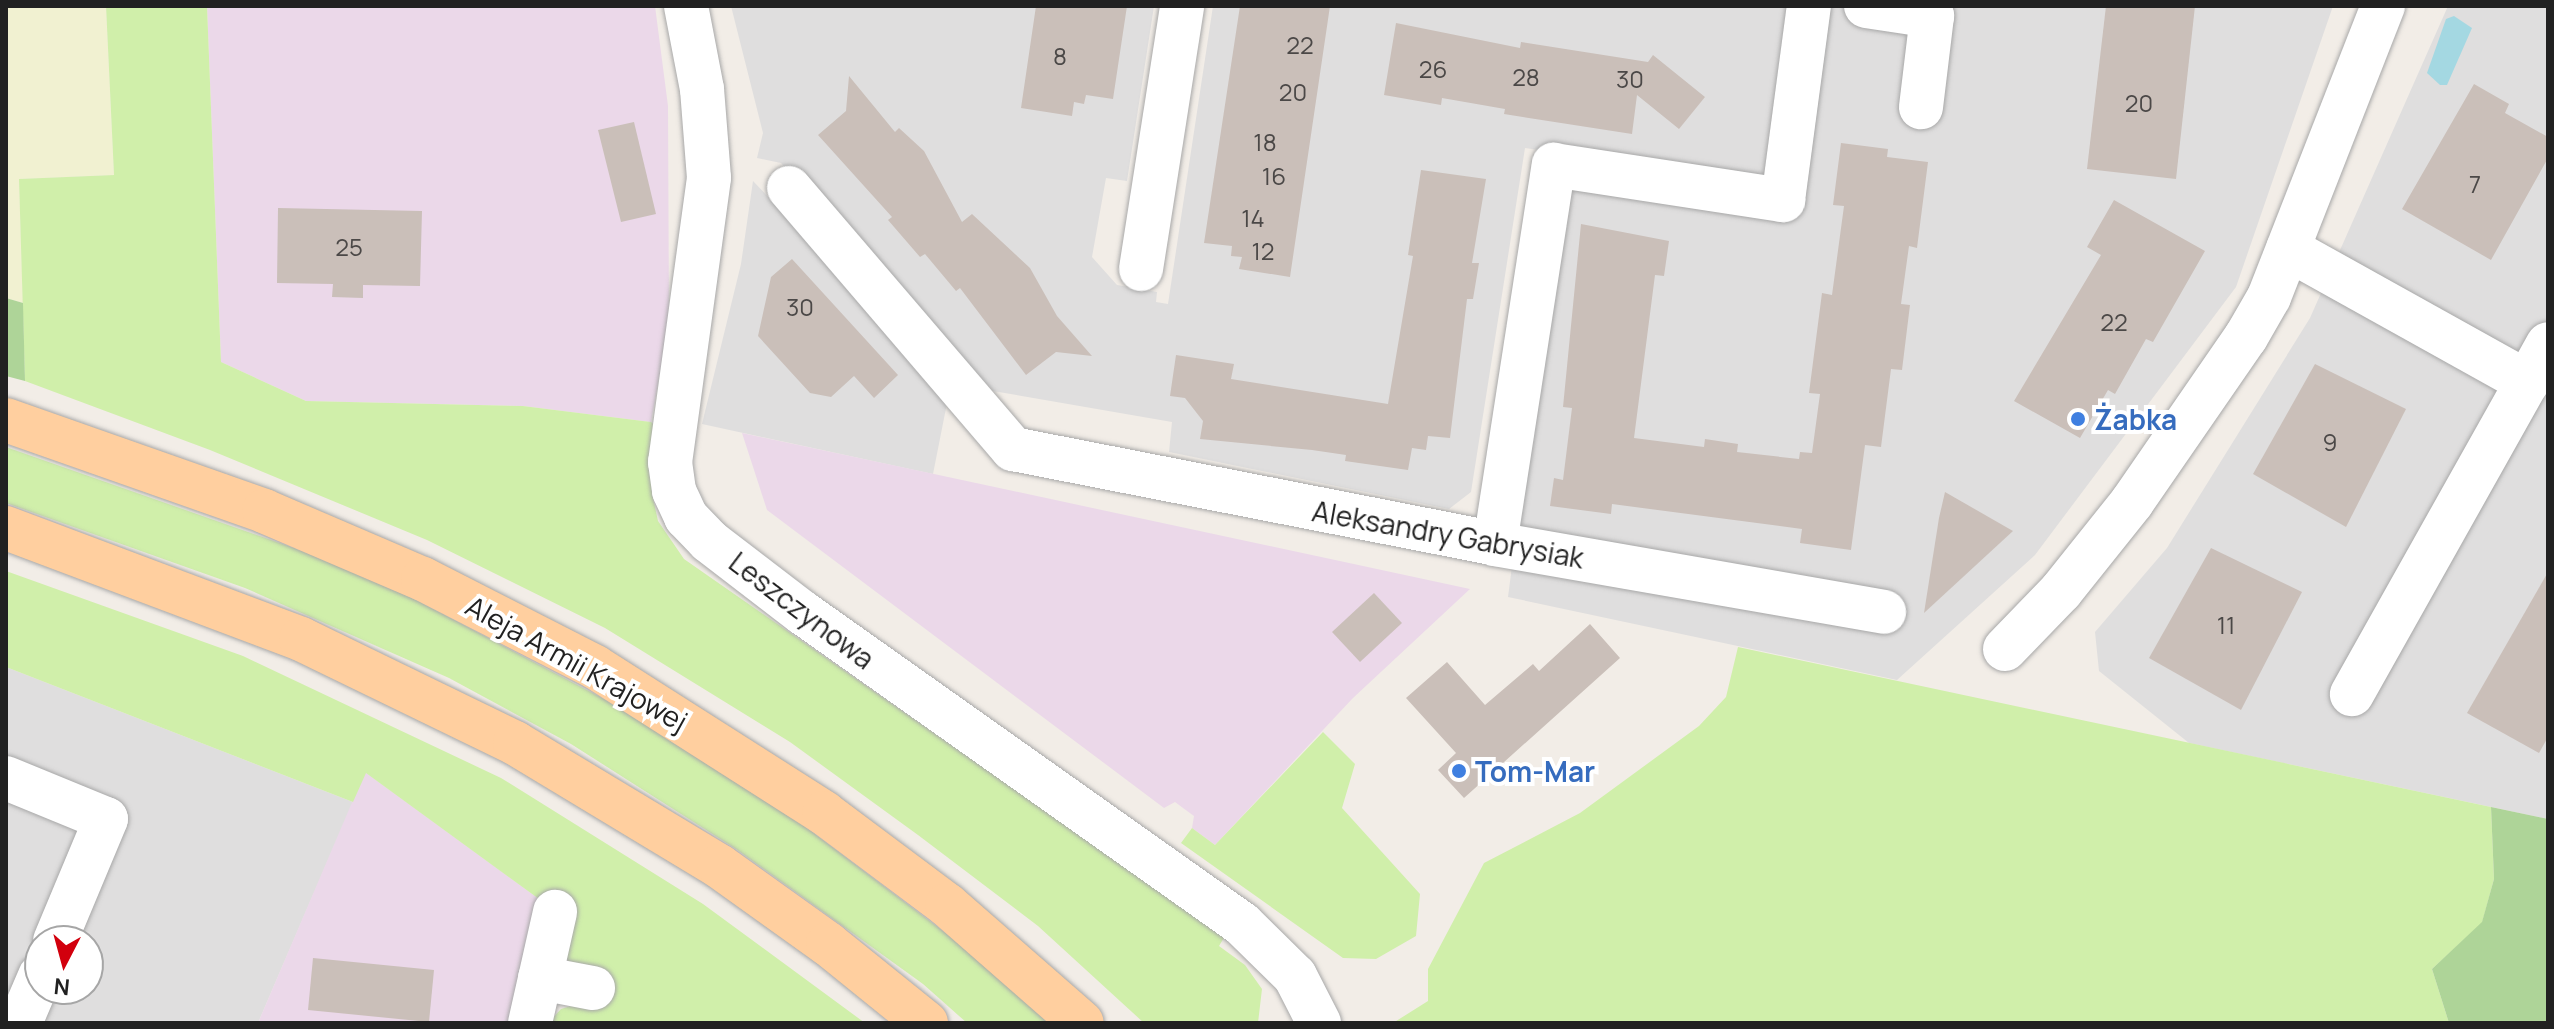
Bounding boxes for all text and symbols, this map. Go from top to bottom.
house number: 22 [1286,31,1314,59]
house number: 8 [1053,42,1067,70]
house number: 26 [1419,55,1447,83]
house number: 28 [1512,63,1540,91]
house number: 30 [1616,65,1644,93]
house number: 20 [1279,78,1307,106]
house number: 20 [2125,89,2153,117]
house number: 18 [1253,128,1277,156]
house number: 16 [1262,162,1286,190]
house number: 7 [2469,170,2481,198]
house number: 14 [1241,204,1265,232]
house number: 25 [335,233,363,261]
house number: 12 [1251,237,1275,265]
house number: 30 [786,293,814,321]
house number: 22 [2100,308,2128,336]
place label: Żabka [2094,402,2177,436]
marker: Żabka [2069,410,2087,428]
house number: 9 [2323,428,2337,456]
street label: Aleksandry Gabrysiak [1310,494,1586,574]
street label: Leszczynowa [723,545,881,675]
street label: Aleja Armii Krajowej [460,588,694,738]
house number: 11 [2217,611,2235,639]
place label: Tom-Mar [1475,754,1595,788]
marker: Tom-Mar [1450,762,1468,780]
north arrow [24,925,104,1005]
text: N [52,971,71,1003]

